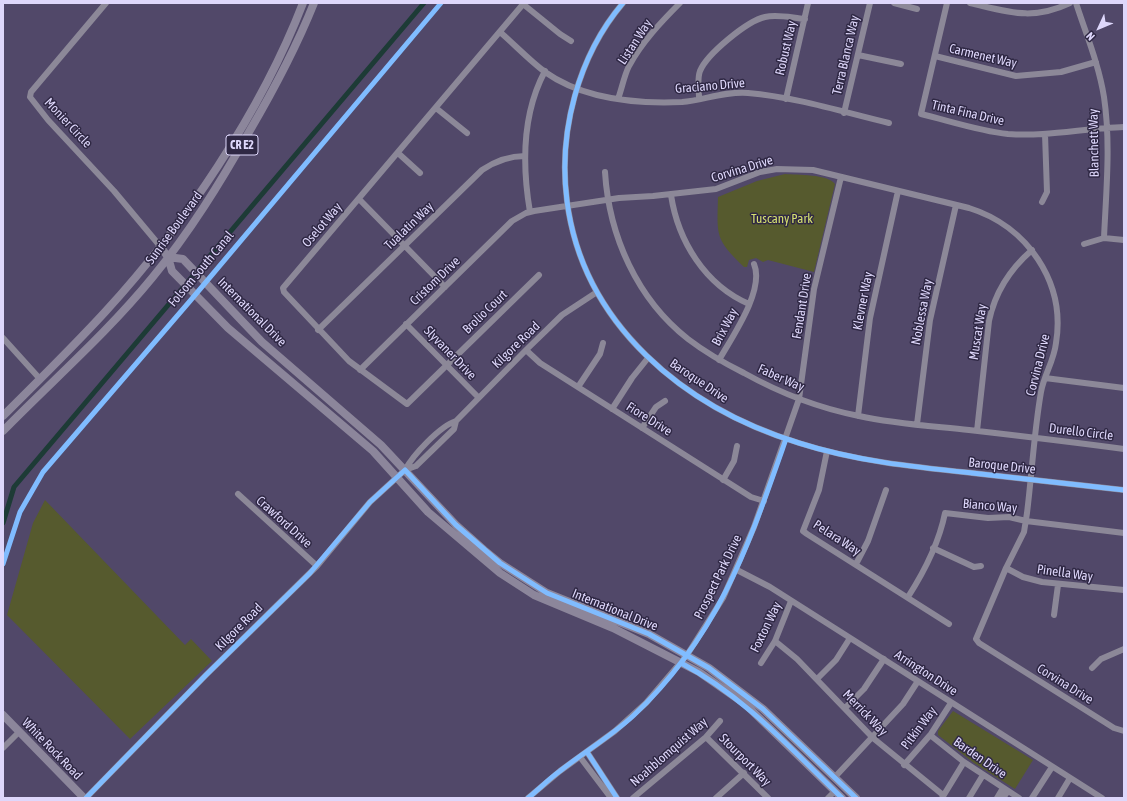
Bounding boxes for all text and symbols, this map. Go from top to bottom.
north arrow [1079,8,1119,48]
street label: Terra Blanca Way [829,14,863,96]
street label: Listan Way [615,16,655,68]
street label: Robust Way [772,19,800,77]
text: N [1084,30,1097,43]
street label: Carmenet Way [948,41,1018,71]
street label: Graciano Drive [675,75,745,97]
street label: Monier Circle [41,95,95,151]
street label: Tinta Fina Drive [930,97,1006,129]
street label: Blanchett Way [1086,109,1102,177]
road number: CR E2 [226,135,258,155]
street label: Corvina Drive [709,152,775,186]
street label: Sunrise Boulevard [142,189,206,267]
street label: Tualatin Way [381,199,437,253]
street label: Oselot Way [299,200,345,250]
park label: Tuscany Park [751,211,813,227]
street label: Folsom South Canal [165,228,237,310]
street label: Cristom Drive [407,253,463,309]
street label: Klevner Way [850,271,876,331]
street label: Fendant Drive [789,272,815,340]
street label: International Drive [214,274,290,350]
street label: Noblessa Way [908,278,936,346]
street label: Brolio Court [459,287,511,337]
street label: Muscat Way [966,303,990,361]
street label: Brix Way [709,305,741,349]
street label: Kilgore Road [489,318,543,372]
street label: Slyvaner Drive [421,323,479,383]
street label: Corvina Drive [1023,332,1053,398]
street label: Baroque Drive [667,356,731,406]
street label: Faber Way [755,361,807,395]
street label: Fiore Drive [623,399,675,439]
street label: Durello Circle [1048,420,1114,444]
street label: Baroque Drive [968,455,1036,477]
street label: Crawford Drive [253,493,315,551]
street label: Bianco Way [962,496,1018,516]
street label: Pelara Way [810,517,864,559]
street label: Prospect Park Drive [691,532,745,622]
street label: Pinella Way [1036,561,1094,585]
street label: International Drive [570,586,660,634]
street label: Foxton Way [747,599,785,655]
street label: Kilgore Road [212,600,266,654]
street label: Arrington Drive [892,647,960,699]
street label: Corvina Drive [1034,661,1096,707]
street label: Merrick Way [839,687,891,739]
street label: Pitkin Way [898,703,940,753]
street label: Noahblomquist Way [627,714,711,790]
street label: White Rock Road [19,715,85,783]
street label: Stourport Way [716,731,774,789]
street label: Barden Drive [950,734,1010,782]

